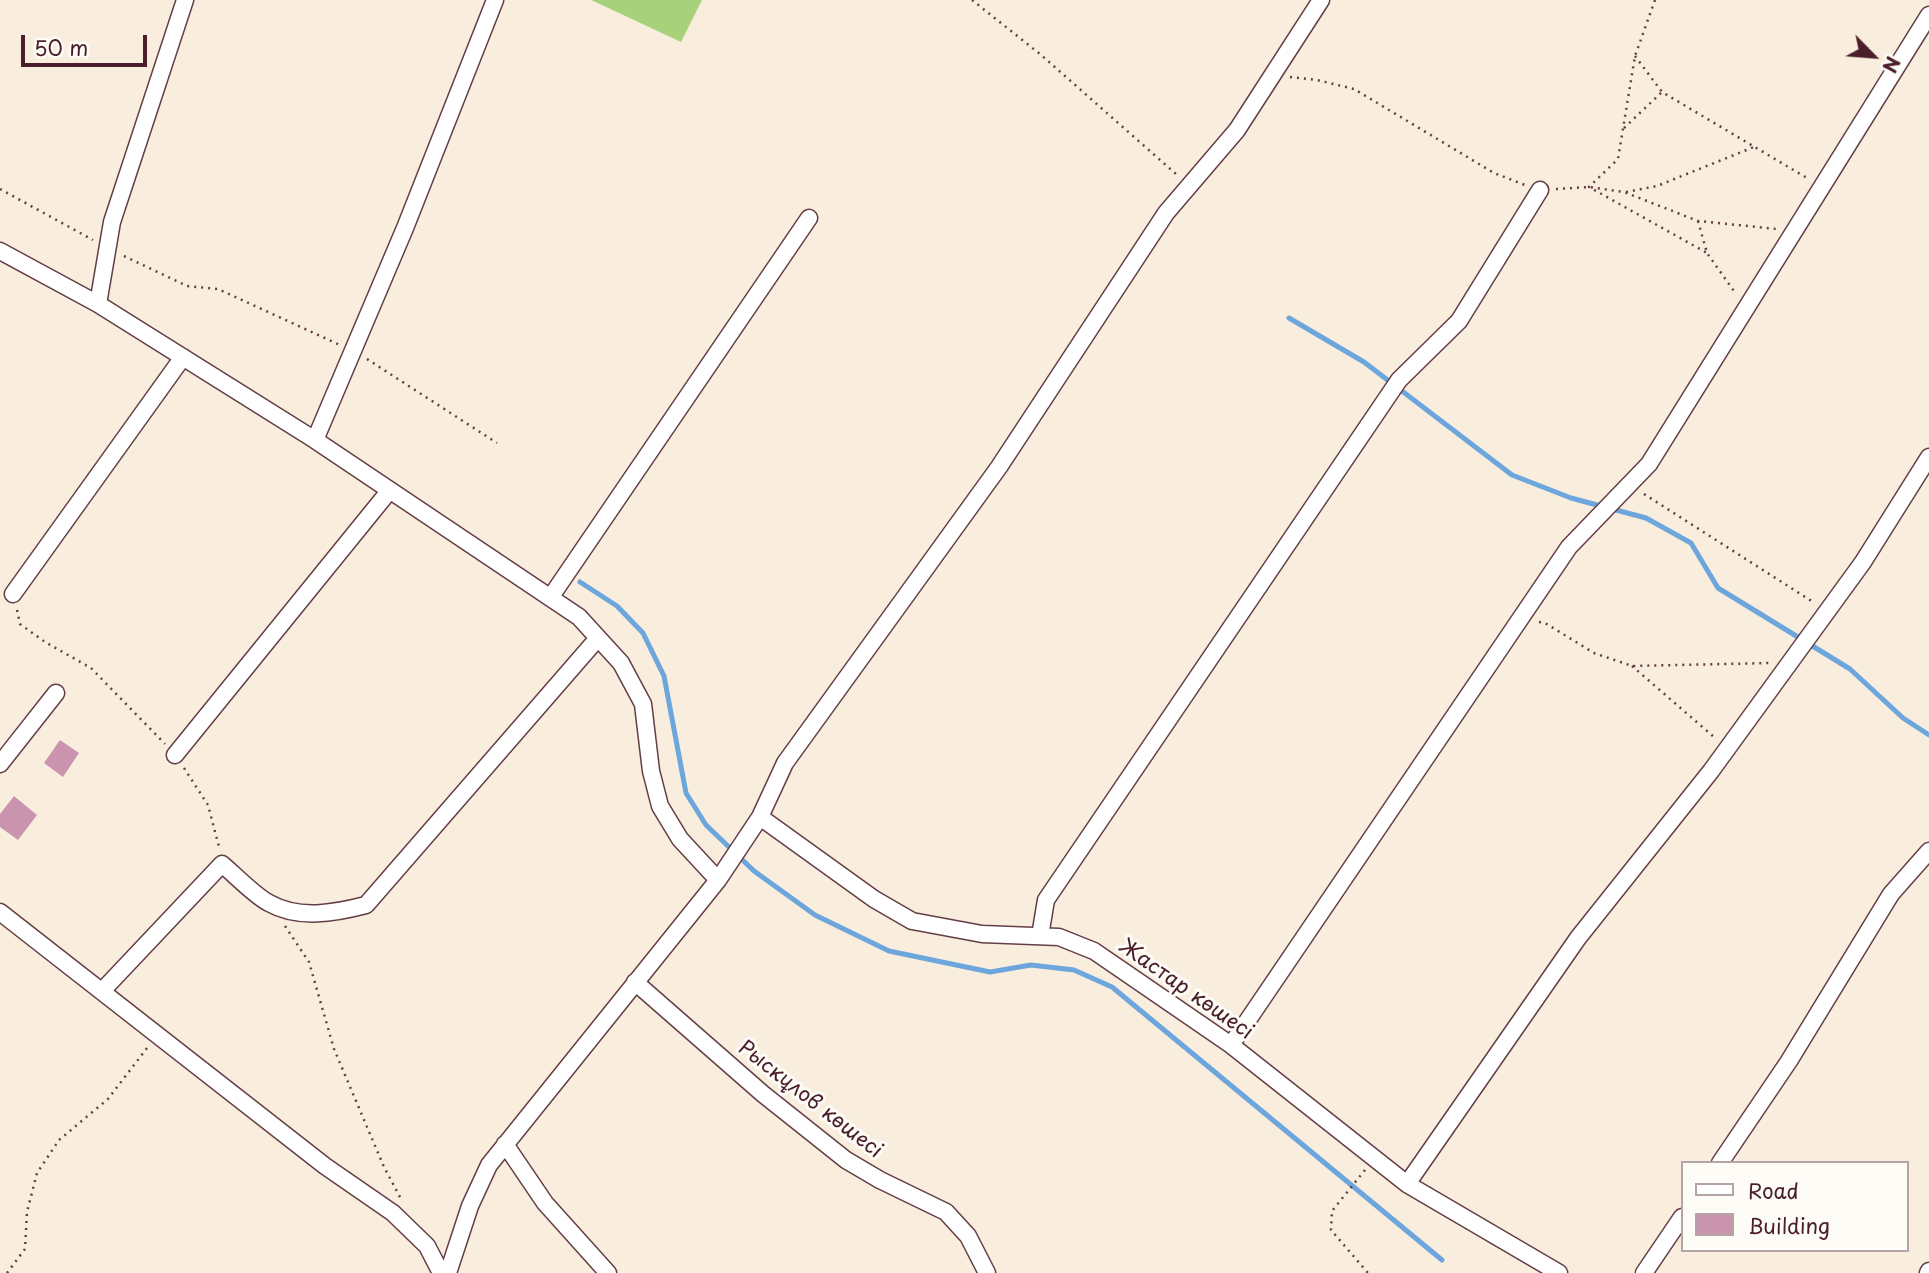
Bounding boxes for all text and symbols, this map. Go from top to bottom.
scale bar [24,21,150,65]
north arrow [1838,21,1908,91]
text: 50 m [34,31,88,63]
text: N [1876,52,1908,78]
street label: Жастар көшесі [1114,934,1258,1046]
street label: Рыскұлов көшесі [733,1036,887,1164]
legend [1680,1161,1908,1252]
text: Road [1748,1174,1799,1206]
text: Building [1748,1209,1830,1241]

